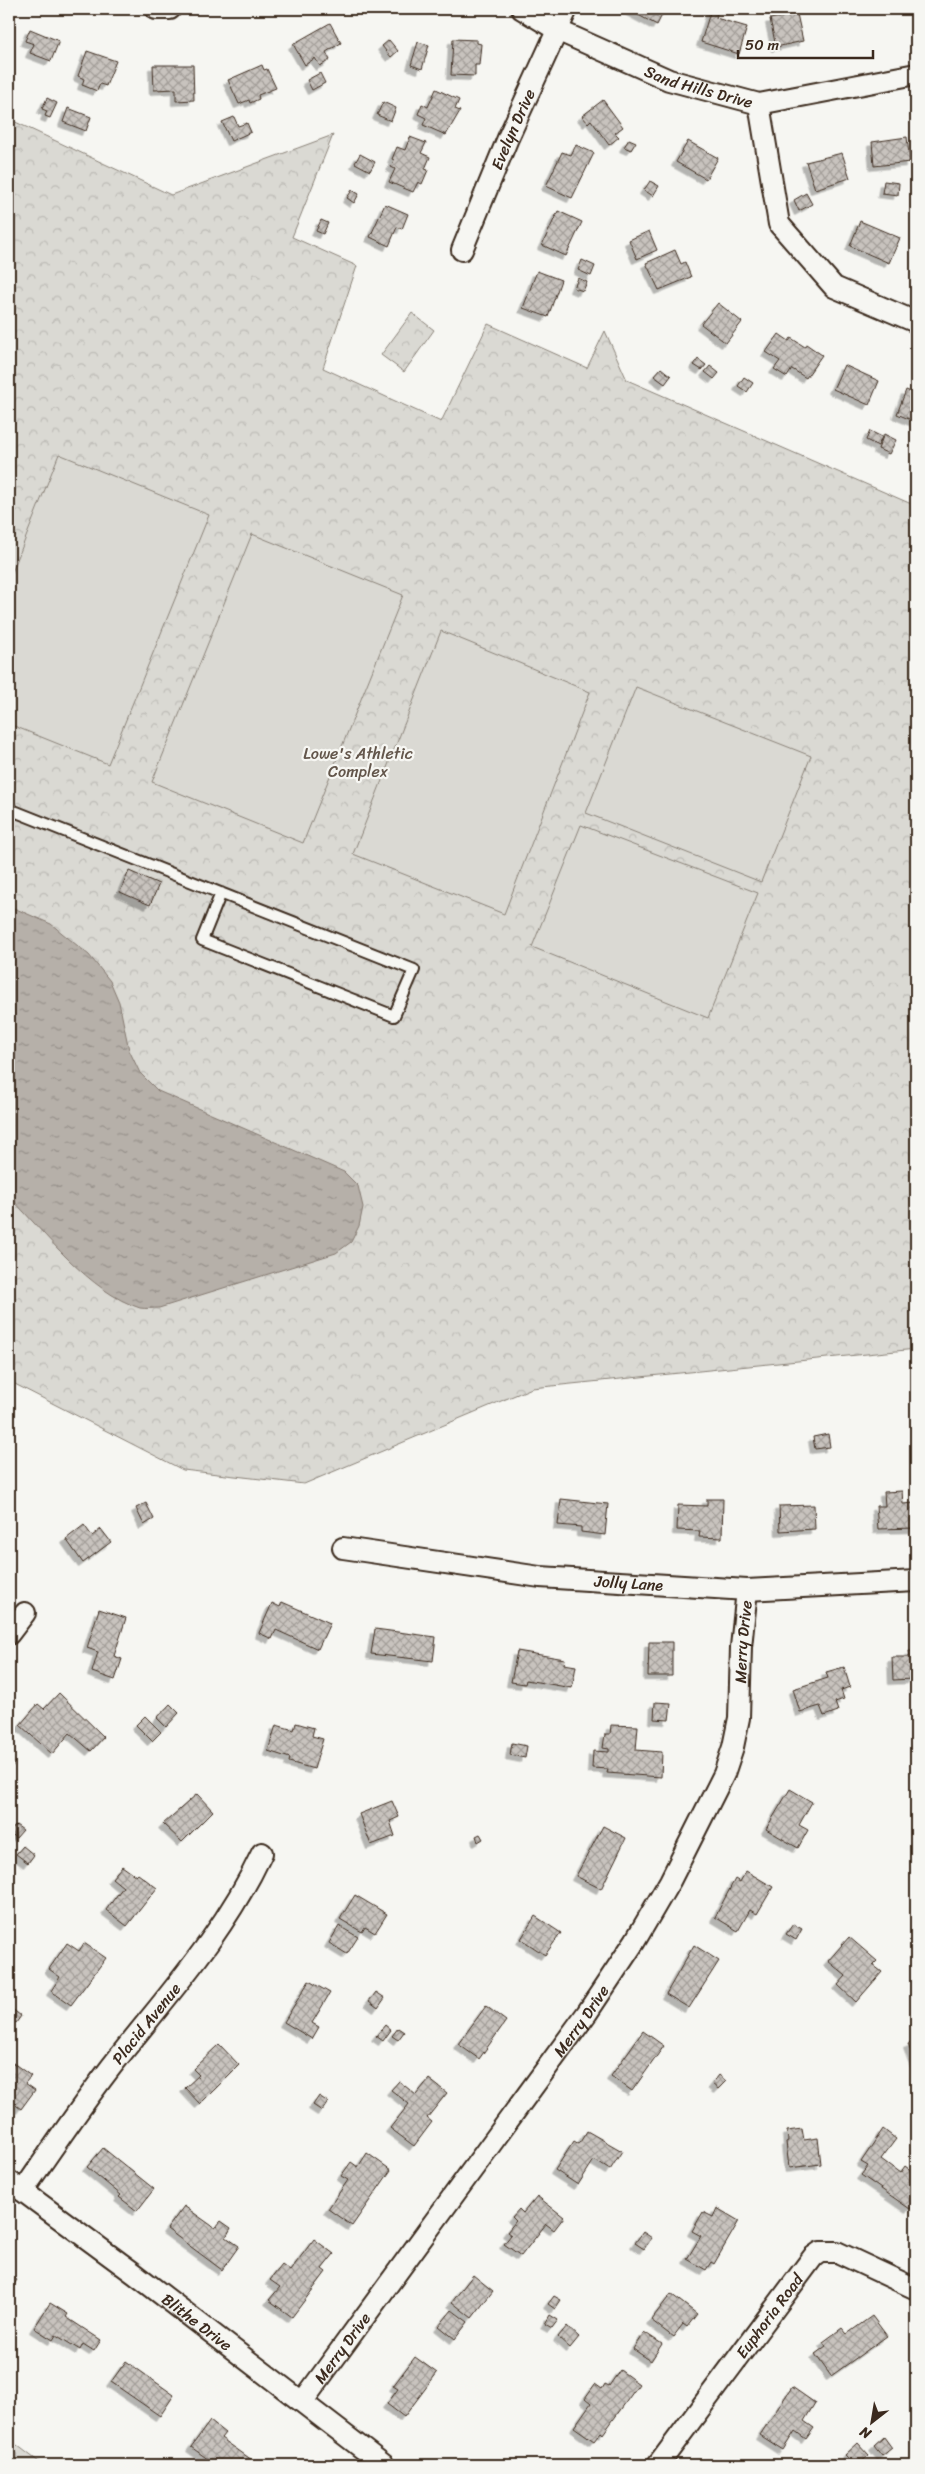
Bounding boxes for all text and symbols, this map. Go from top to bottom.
scale bar [738,28,872,60]
text: 50 m [745,32,780,58]
street label: Sand Hills Drive [640,56,756,116]
street label: Evelyn Drive [482,84,543,174]
park label: Lowe's Athletic Complex [303,739,413,786]
street label: Jolly Lane [592,1566,664,1599]
street label: Merry Drive [725,1599,760,1684]
street label: Placid Avenue [104,1976,188,2071]
street label: Merry Drive [545,1979,617,2063]
street label: Euphoria Road [728,2266,812,2365]
street label: Blithe Drive [155,2285,239,2359]
street label: Merry Drive [306,2306,378,2390]
north arrow [848,2396,898,2446]
text: N [855,2419,877,2446]

